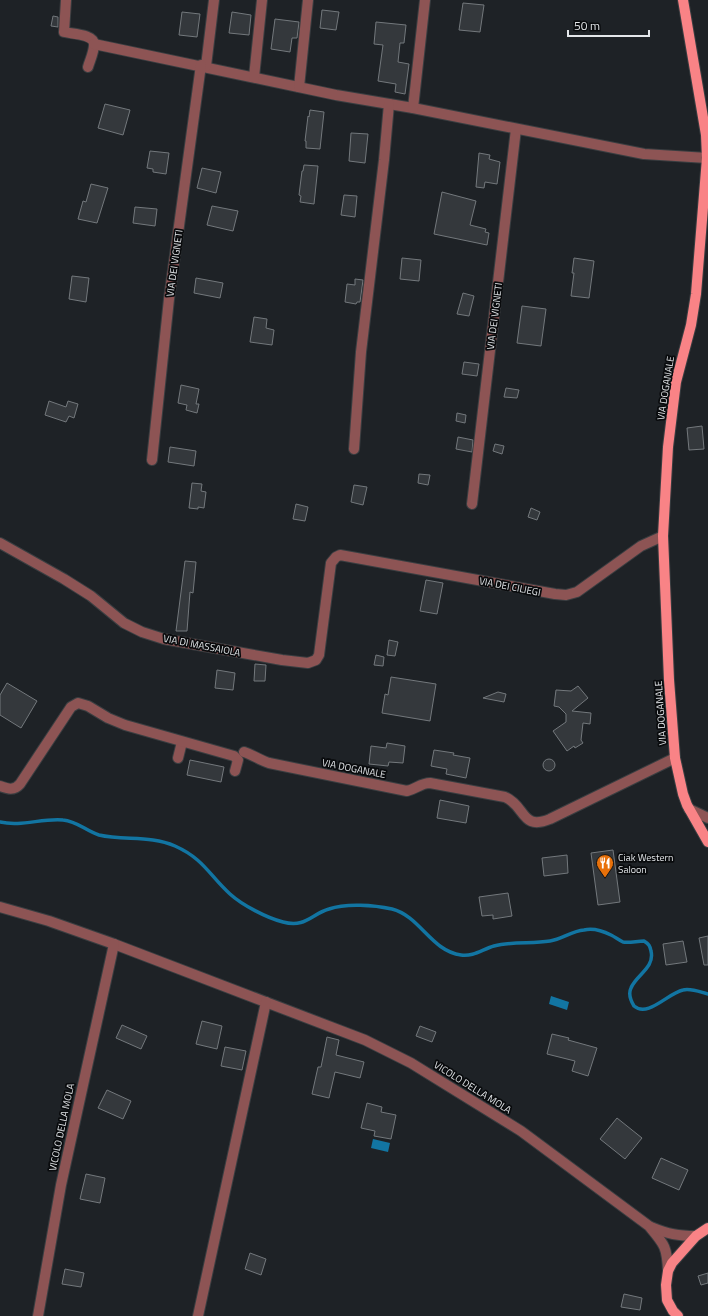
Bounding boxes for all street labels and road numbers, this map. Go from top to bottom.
street label: VIA DEI VIGNETI [162,229,187,298]
street label: VIA DEI VIGNETI [483,282,506,350]
street label: VIA DOGANALE [653,355,678,421]
street label: VIA DEI CILIEGI [478,573,542,600]
street label: VIA DI MASSAIOLA [162,631,242,660]
street label: VIA DOGANALE [651,680,670,746]
street label: VIA DOGANALE [321,755,388,782]
street label: VICOLO DELLA MOLA [431,1057,515,1117]
street label: VICOLO DELLA MOLA [45,1082,78,1172]

